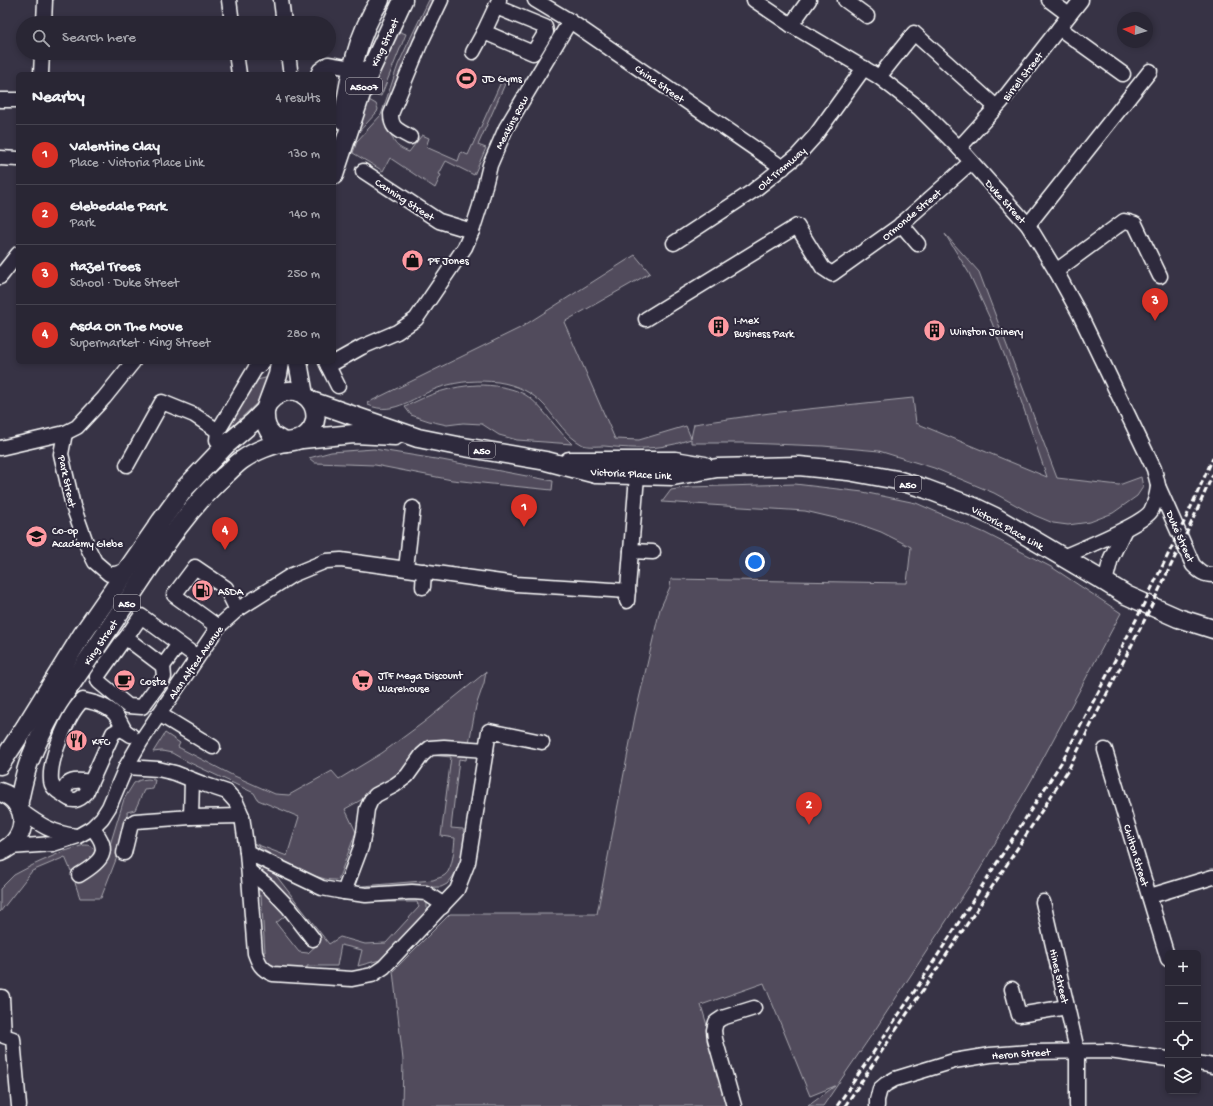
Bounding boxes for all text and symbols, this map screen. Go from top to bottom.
north arrow [1117,12,1153,48]
street label: King Street [369,15,403,69]
search box [16,16,336,60]
icon: search [30,27,52,49]
text: Search here [62,29,136,47]
street label: Birrell Street [1000,49,1047,105]
street label: China Street [632,63,687,107]
sports icon: JD Gyms [454,65,480,91]
place label: JD Gyms [482,74,523,86]
road number: A5007 [346,78,382,94]
text: Nearby [32,88,85,108]
text: 4 results [276,91,320,106]
street label: Meakins Row [494,94,532,152]
text: Valentine Clay [70,138,160,156]
street label: Old Tramway [756,145,809,194]
text: 1 [42,147,48,162]
text: 130 m [288,147,320,162]
text: Place · Victoria Place Link [70,156,204,171]
street label: Canning Street [372,177,437,225]
street label: Duke Street [981,177,1028,228]
street label: Ormonde Street [880,186,945,244]
text: Glebedale Park [70,198,166,216]
text: 2 [42,207,48,222]
text: 140 m [289,207,320,222]
text: Park [70,216,95,231]
shop icon: PF Jones [400,247,426,273]
place label: PF Jones [427,256,470,268]
text: Hazel Trees [70,258,140,276]
text: 3 [42,267,48,282]
text: 250 m [287,267,320,282]
text: School · Duke Street [70,276,179,291]
pin: 3 [1142,288,1168,321]
building icon: I-Mex Business Park [705,313,731,339]
place label: I-Mex Business Park [733,316,795,341]
text: Asda On The Move [70,318,182,336]
building icon: Winston Joinery [922,318,948,344]
text: 4 [42,327,48,342]
text: 280 m [287,327,320,342]
place label: Winston Joinery [950,327,1024,339]
text: Supermarket · King Street [70,336,210,351]
road number: A50 [469,442,495,458]
street label: Park Street [54,453,78,510]
street label: Victoria Place Link [589,467,673,483]
road number: A50 [895,476,921,492]
pin: 1 [511,494,537,527]
street label: Victoria Place Link [968,503,1046,554]
street label: Duke Street [1162,508,1196,566]
pin: 4 [212,517,238,550]
school or university icon: Co-op Academy Glebe [24,523,50,549]
place label: Co-op Academy Glebe [52,526,123,551]
your location [745,552,765,572]
fuel station icon: ASDA [189,578,215,604]
place label: ASDA [218,587,244,599]
road number: A50 [114,595,140,611]
street label: King Street [82,617,122,668]
street label: Alan Alfred Avenue [166,623,227,702]
cafe icon: Costa [111,668,137,694]
supermarket icon: JTF Mega Discount Warehouse [349,668,375,694]
place label: JTF Mega Discount Warehouse [378,671,464,696]
place label: Costa [140,677,167,689]
restaurant icon: KFC [63,728,89,754]
place label: KFC [92,737,111,749]
pin: 2 [796,792,822,825]
street label: Chilton Street [1120,823,1151,889]
street label: Hines Street [1046,948,1070,1006]
map controls [1165,950,1201,1094]
button: + [1165,950,1201,986]
button: − [1165,986,1201,1022]
button: locate [1165,1022,1201,1058]
street label: Heron Street [991,1047,1052,1063]
button: layers [1165,1058,1201,1094]

